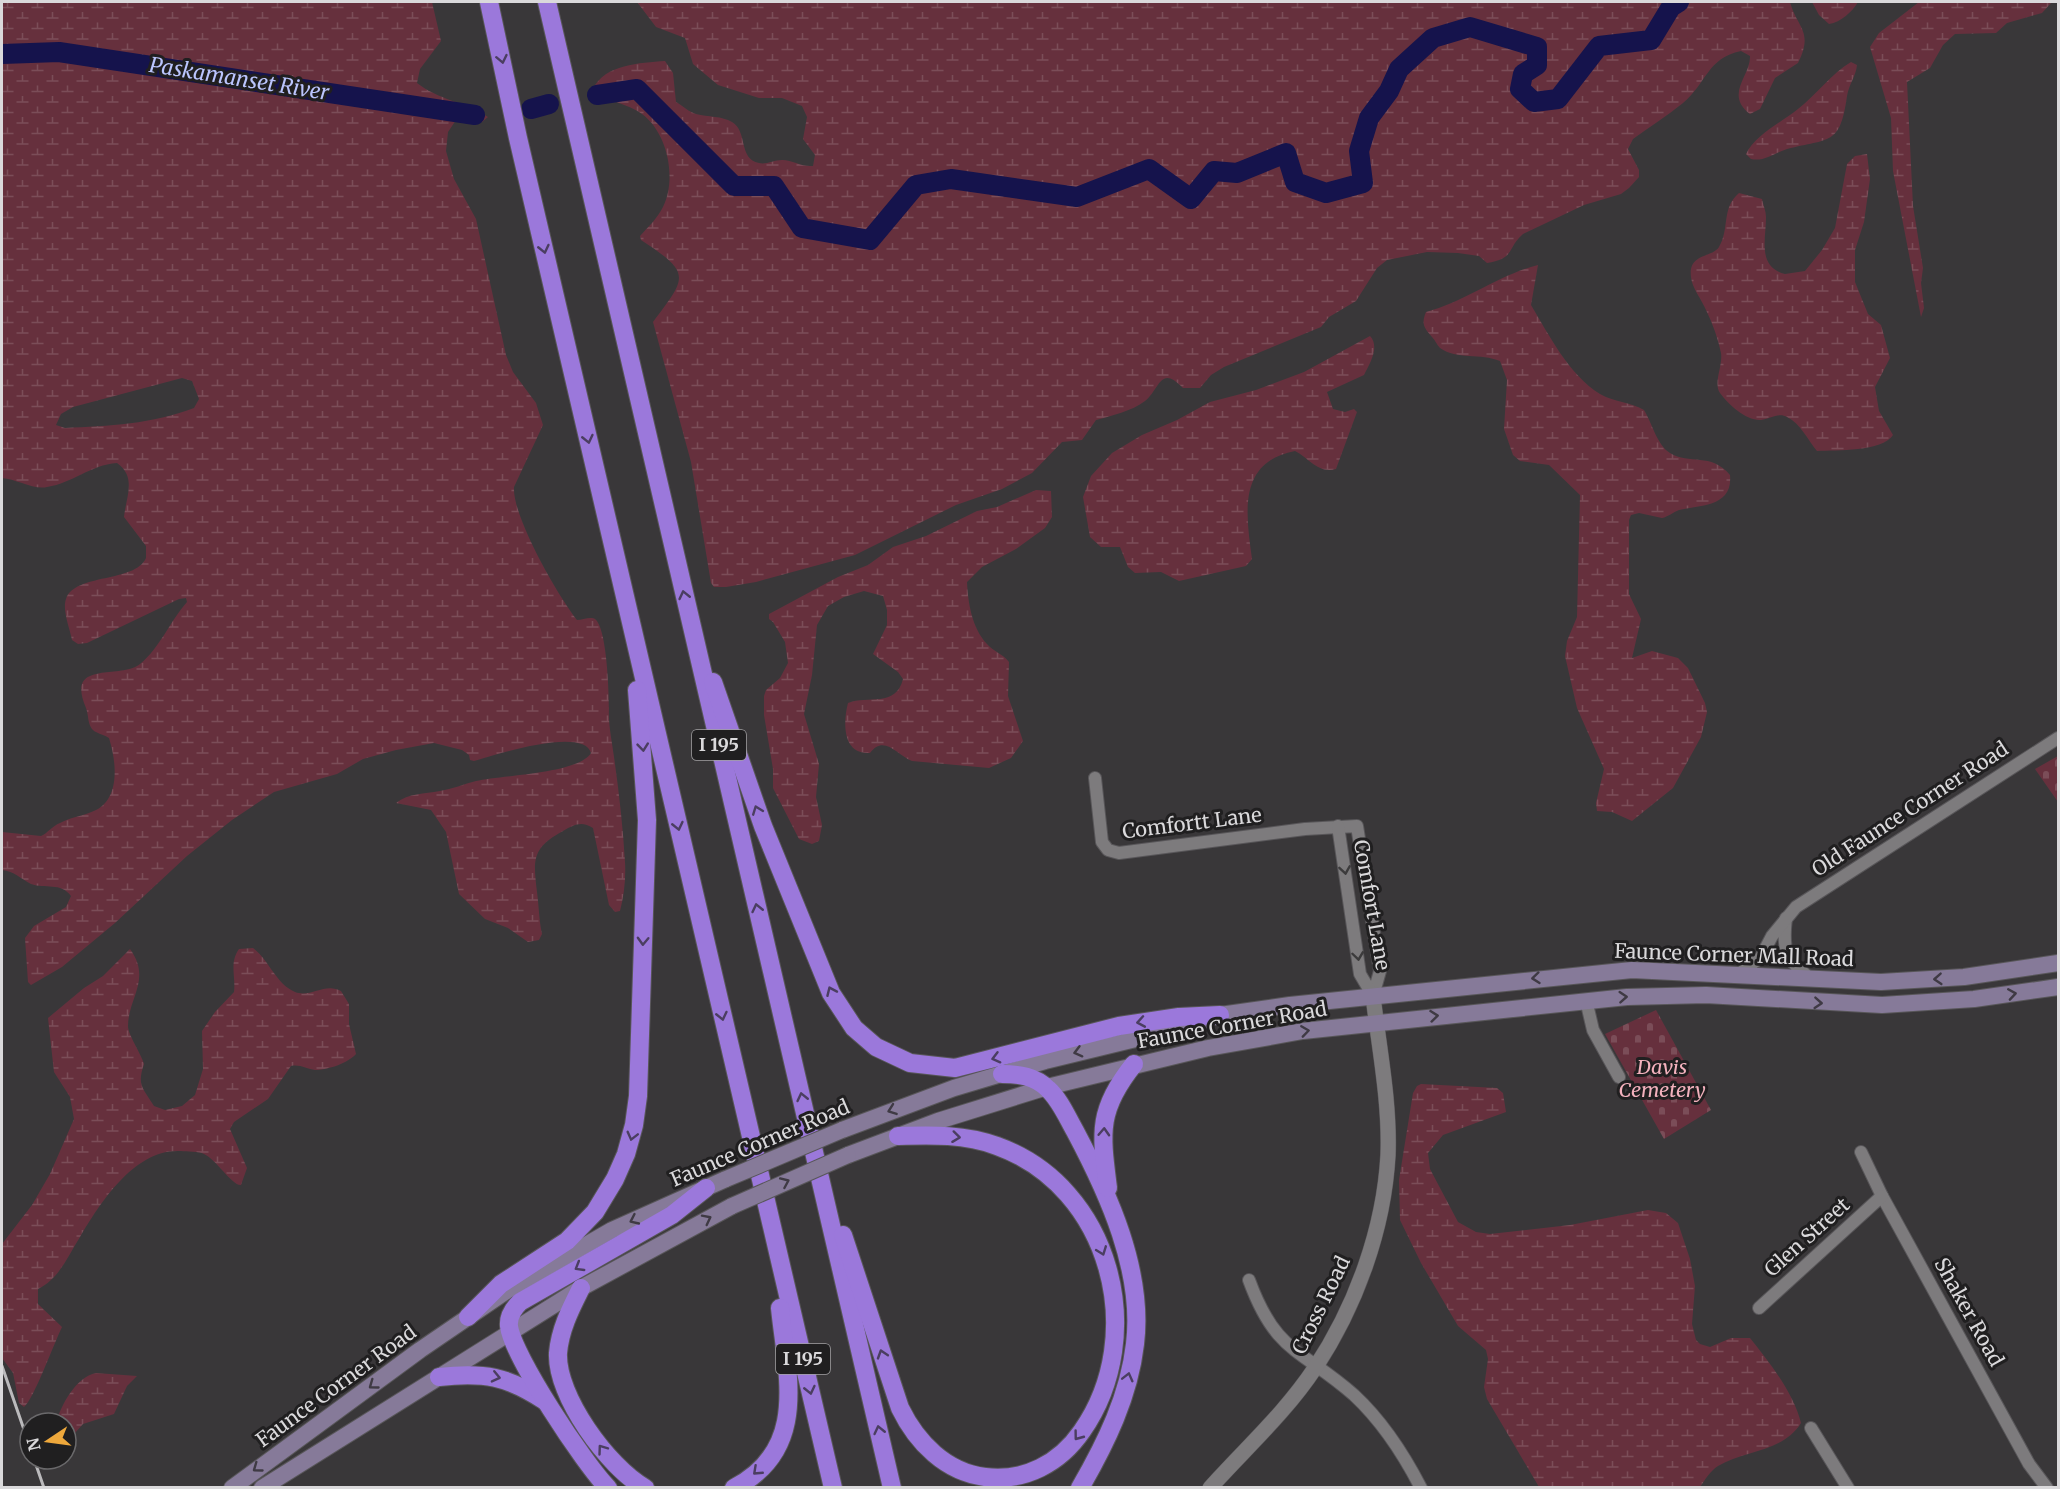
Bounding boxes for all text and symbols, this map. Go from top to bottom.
water label: Paskamanset River [147,51,331,106]
one-way arrow [495,53,508,63]
one-way arrow [537,244,550,254]
one-way arrow [581,434,594,444]
one-way arrow [678,590,691,600]
road number: I 195 [692,730,746,760]
street label: Old Faunce Corner Road [1807,736,2013,881]
one-way arrow [636,742,648,751]
street label: Comfortt Lane [1121,802,1263,843]
one-way arrow [752,805,765,816]
one-way arrow [671,820,684,830]
street label: Comfort Lane [1349,838,1396,972]
one-way arrow [1338,865,1350,875]
one-way arrow [751,903,764,913]
one-way arrow [636,937,649,946]
street label: Faunce Corner Mall Road [1614,938,1854,971]
one-way arrow [1351,952,1363,961]
one-way arrow [1532,971,1541,984]
one-way arrow [1934,972,1943,985]
one-way arrow [826,986,838,997]
one-way arrow [2007,989,2017,1001]
one-way arrow [1618,991,1627,1004]
street label: Faunce Corner Road [1135,996,1329,1053]
one-way arrow [1813,996,1822,1009]
one-way arrow [715,1010,728,1020]
one-way arrow [1429,1010,1438,1023]
one-way arrow [1137,1015,1147,1028]
one-way arrow [1301,1025,1310,1037]
one-way arrow [1073,1045,1083,1058]
one-way arrow [991,1051,1002,1063]
park label: Davis Cemetery [1618,1054,1706,1102]
one-way arrow [796,1093,809,1103]
street label: Faunce Corner Road [667,1094,853,1192]
one-way arrow [887,1103,898,1116]
one-way arrow [1097,1127,1110,1136]
one-way arrow [626,1130,639,1140]
one-way arrow [952,1130,961,1142]
one-way arrow [779,1177,790,1189]
street label: Glen Street [1759,1192,1855,1281]
one-way arrow [630,1212,641,1224]
one-way arrow [700,1215,711,1226]
one-way arrow [1094,1245,1107,1256]
street label: Cross Road [1286,1252,1355,1358]
street label: Shaker Road [1929,1253,2010,1371]
one-way arrow [575,1260,585,1271]
street label: Faunce Corner Road [251,1319,421,1452]
road number: I 195 [776,1344,830,1374]
one-way arrow [877,1349,889,1360]
one-way arrow [491,1370,501,1383]
one-way arrow [1121,1372,1134,1382]
one-way arrow [368,1377,379,1388]
one-way arrow [802,1385,815,1395]
north arrow [18,1411,78,1471]
one-way arrow [873,1426,886,1436]
one-way arrow [1075,1429,1086,1440]
text: N [22,1436,45,1453]
one-way arrow [598,1444,609,1455]
one-way arrow [253,1461,264,1472]
one-way arrow [753,1464,763,1475]

